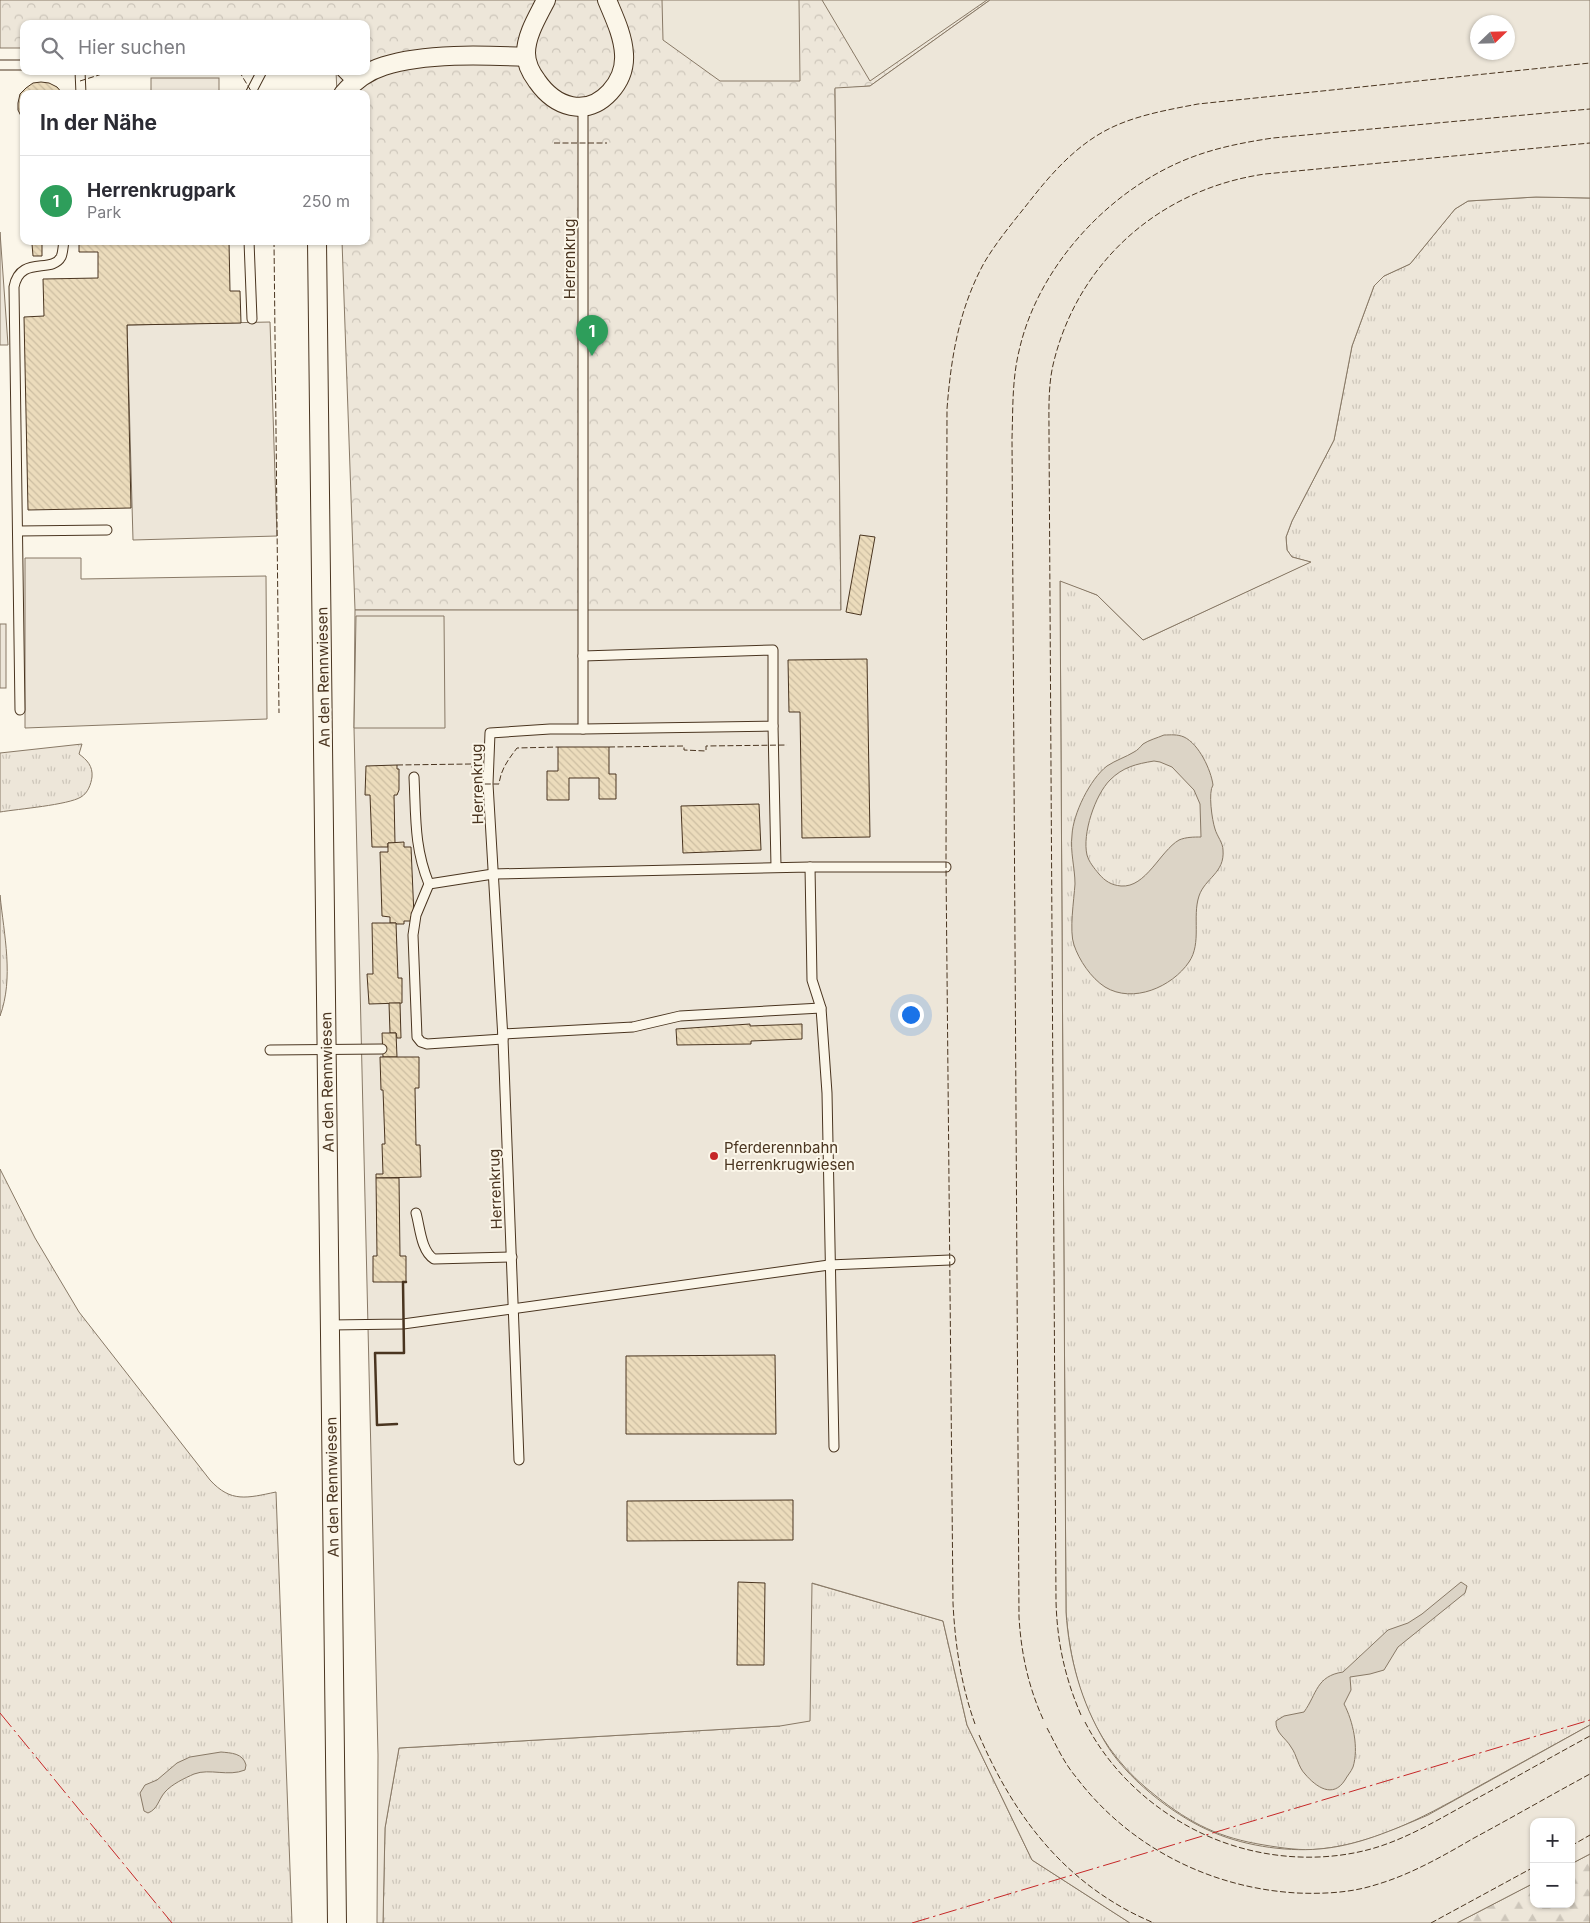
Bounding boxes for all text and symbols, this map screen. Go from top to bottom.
north arrow [1470,15,1515,60]
search box [20,20,370,75]
icon: search [38,34,66,62]
text: Hier suchen [78,36,186,59]
text: In der Nähe [40,110,157,135]
text: Herrenkrugpark [87,179,236,202]
text: 1 [53,191,59,211]
text: 250 m [302,191,350,211]
text: Park [87,202,121,222]
street label: Herrenkrug [560,219,579,299]
pin: 1 [576,315,608,356]
street label: An den Rennwiesen [312,607,334,747]
street label: Herrenkrug [467,743,487,825]
your location [898,1002,924,1028]
street label: An den Rennwiesen [316,1012,338,1152]
place label: Pferderennbahn Herrenkrugwiesen [724,1138,855,1174]
street label: Herrenkrug [484,1148,506,1230]
marker: Pferderennbahn Herrenkrugwiesen [708,1150,720,1162]
street label: An den Rennwiesen [321,1417,343,1557]
map controls [1530,1818,1575,1908]
button: + [1530,1818,1575,1863]
button: − [1530,1863,1575,1908]

